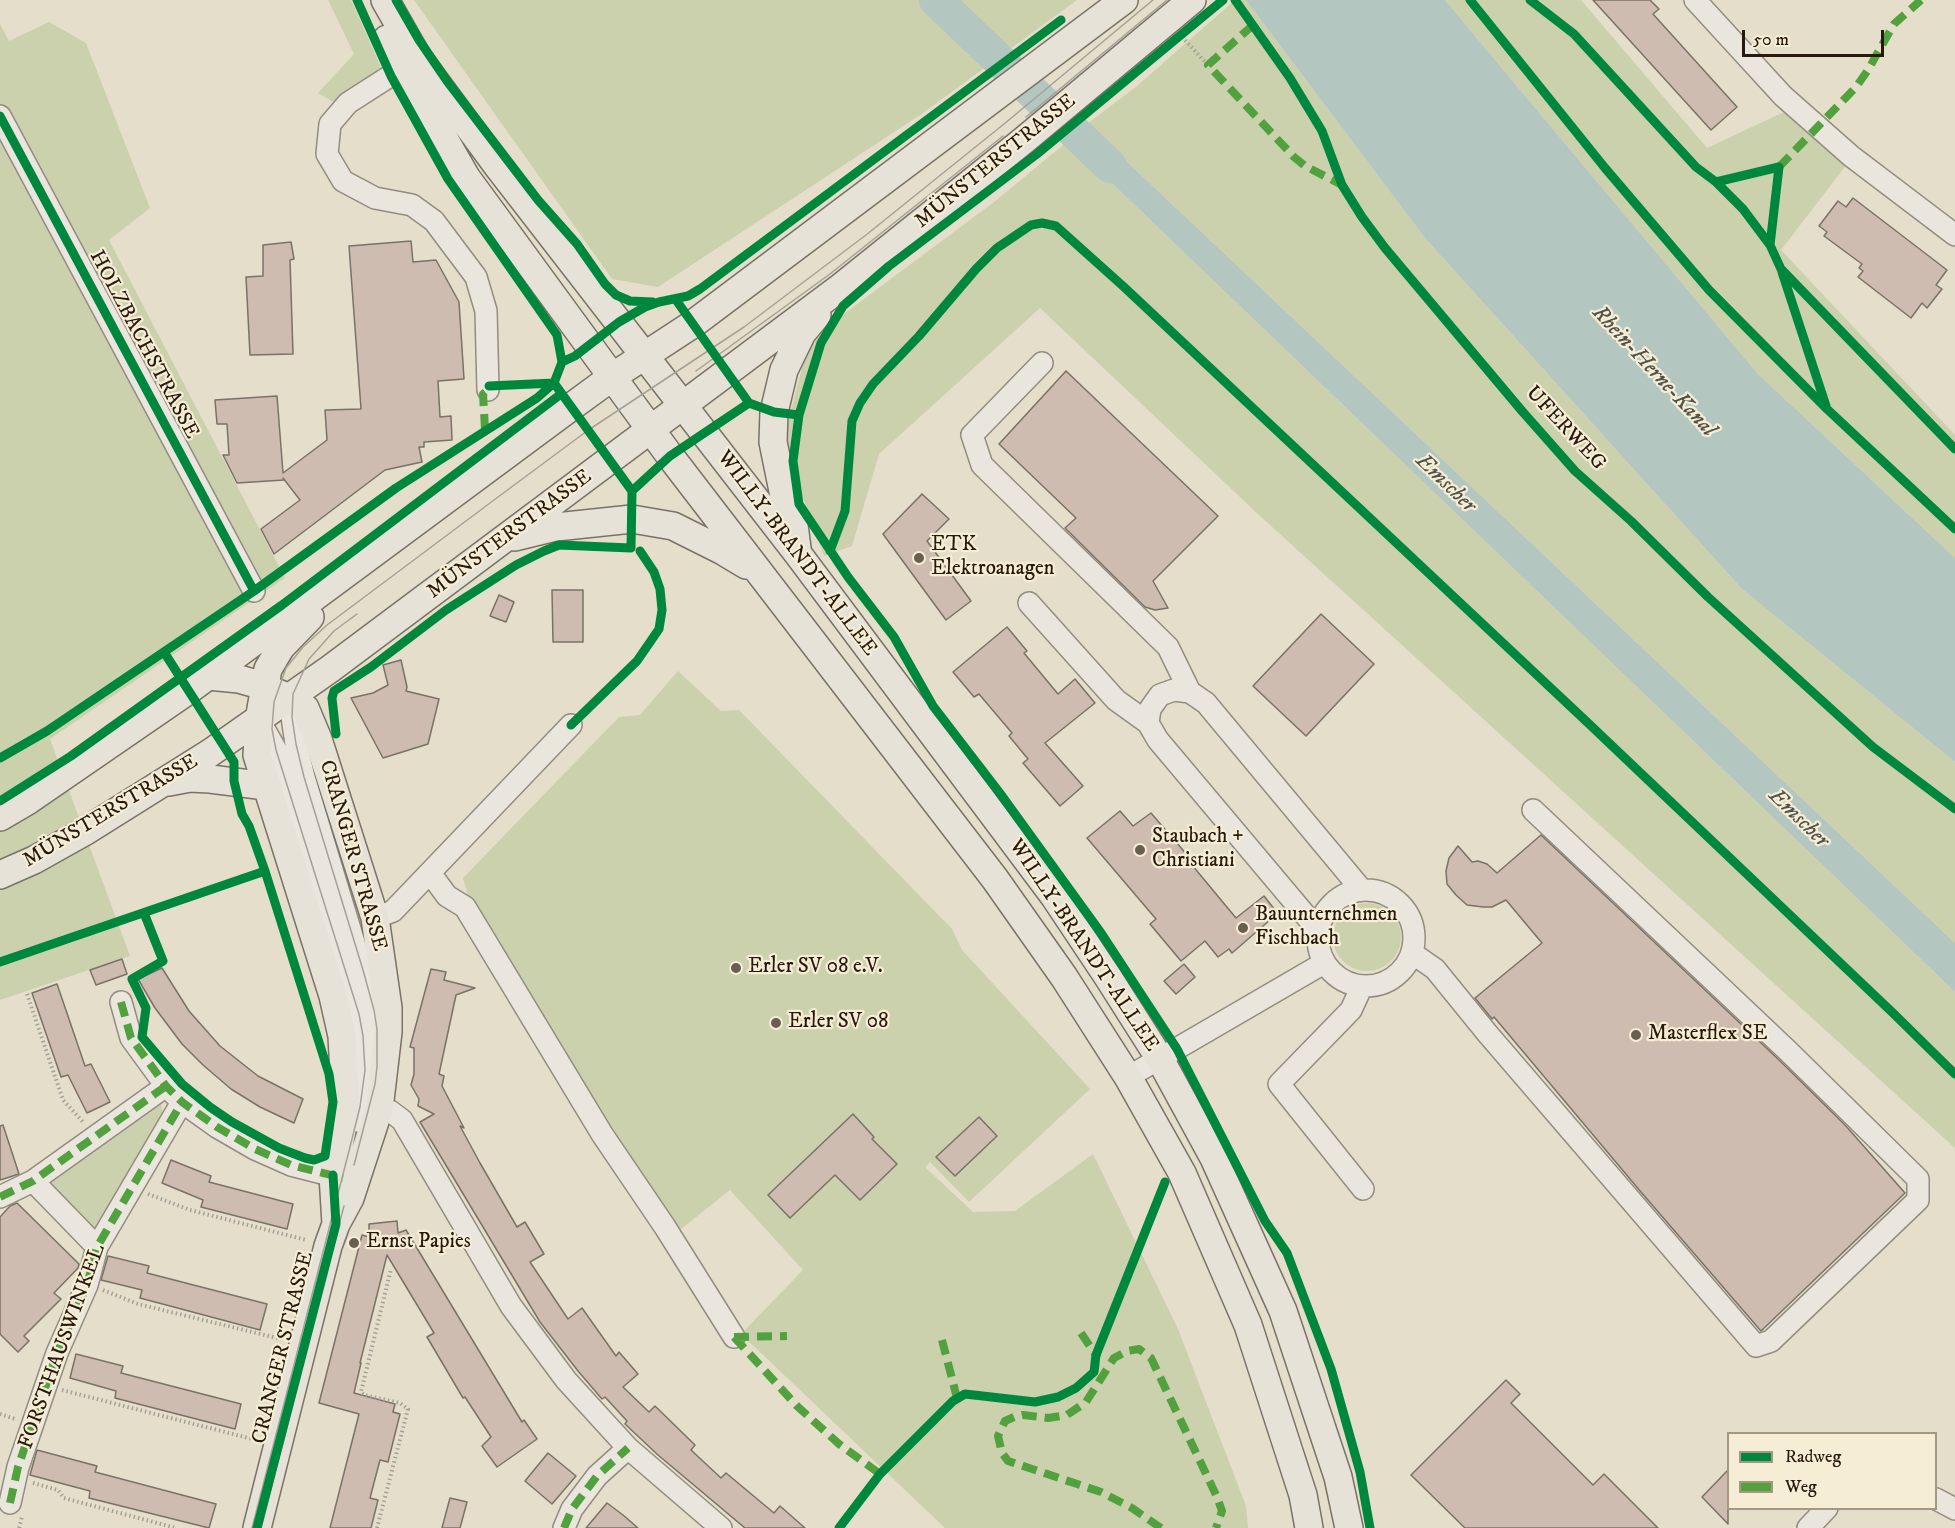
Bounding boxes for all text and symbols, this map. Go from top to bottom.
scale bar [1745,18,1888,56]
text: 50 m [1753,29,1789,51]
street label: MÜNSTERSTRASSE [911,89,1081,235]
street label: HOLZBACHSTRASSE [83,246,203,444]
water label: Rhein-Herne-Kanal [1585,301,1721,443]
street label: UFERWEG [1520,382,1610,476]
street label: WILLY-BRANDT-ALLEE [711,446,881,662]
water label: Emscher [1409,449,1481,519]
street label: MÜNSTERSTRASSE [423,465,597,605]
place label: ETK Elektroanagen [931,533,1055,583]
marker: ETK Elektroanagen [912,551,926,565]
street label: MÜNSTERSTRASSE [19,750,203,874]
street label: CRANGER STRASSE [313,758,391,954]
water label: Emscher [1762,784,1834,854]
place label: Staubach + Christiani [1152,825,1244,875]
street label: WILLY-BRANDT-ALLEE [1003,835,1163,1057]
marker: Staubach + Christiani [1133,843,1147,857]
place label: Bauunternehmen Fischbach [1255,903,1398,953]
marker: Bauunternehmen Fischbach [1236,921,1250,935]
place label: Erler SV 08 e.V. [748,955,883,981]
marker: Erler SV 08 e.V. [729,961,743,975]
place label: Erler SV 08 [788,1010,888,1036]
marker: Erler SV 08 [769,1016,783,1030]
place label: Masterflex SE [1648,1022,1768,1048]
marker: Masterflex SE [1629,1028,1643,1042]
place label: Ernst Papies [366,1230,471,1256]
marker: Ernst Papies [347,1236,361,1250]
street label: FORSTHAUSWINKEL [14,1241,112,1453]
street label: CRANGER STRASSE [248,1249,320,1447]
legend [1727,1432,1937,1510]
text: Radweg [1785,1446,1841,1468]
text: Weg [1785,1476,1817,1498]

